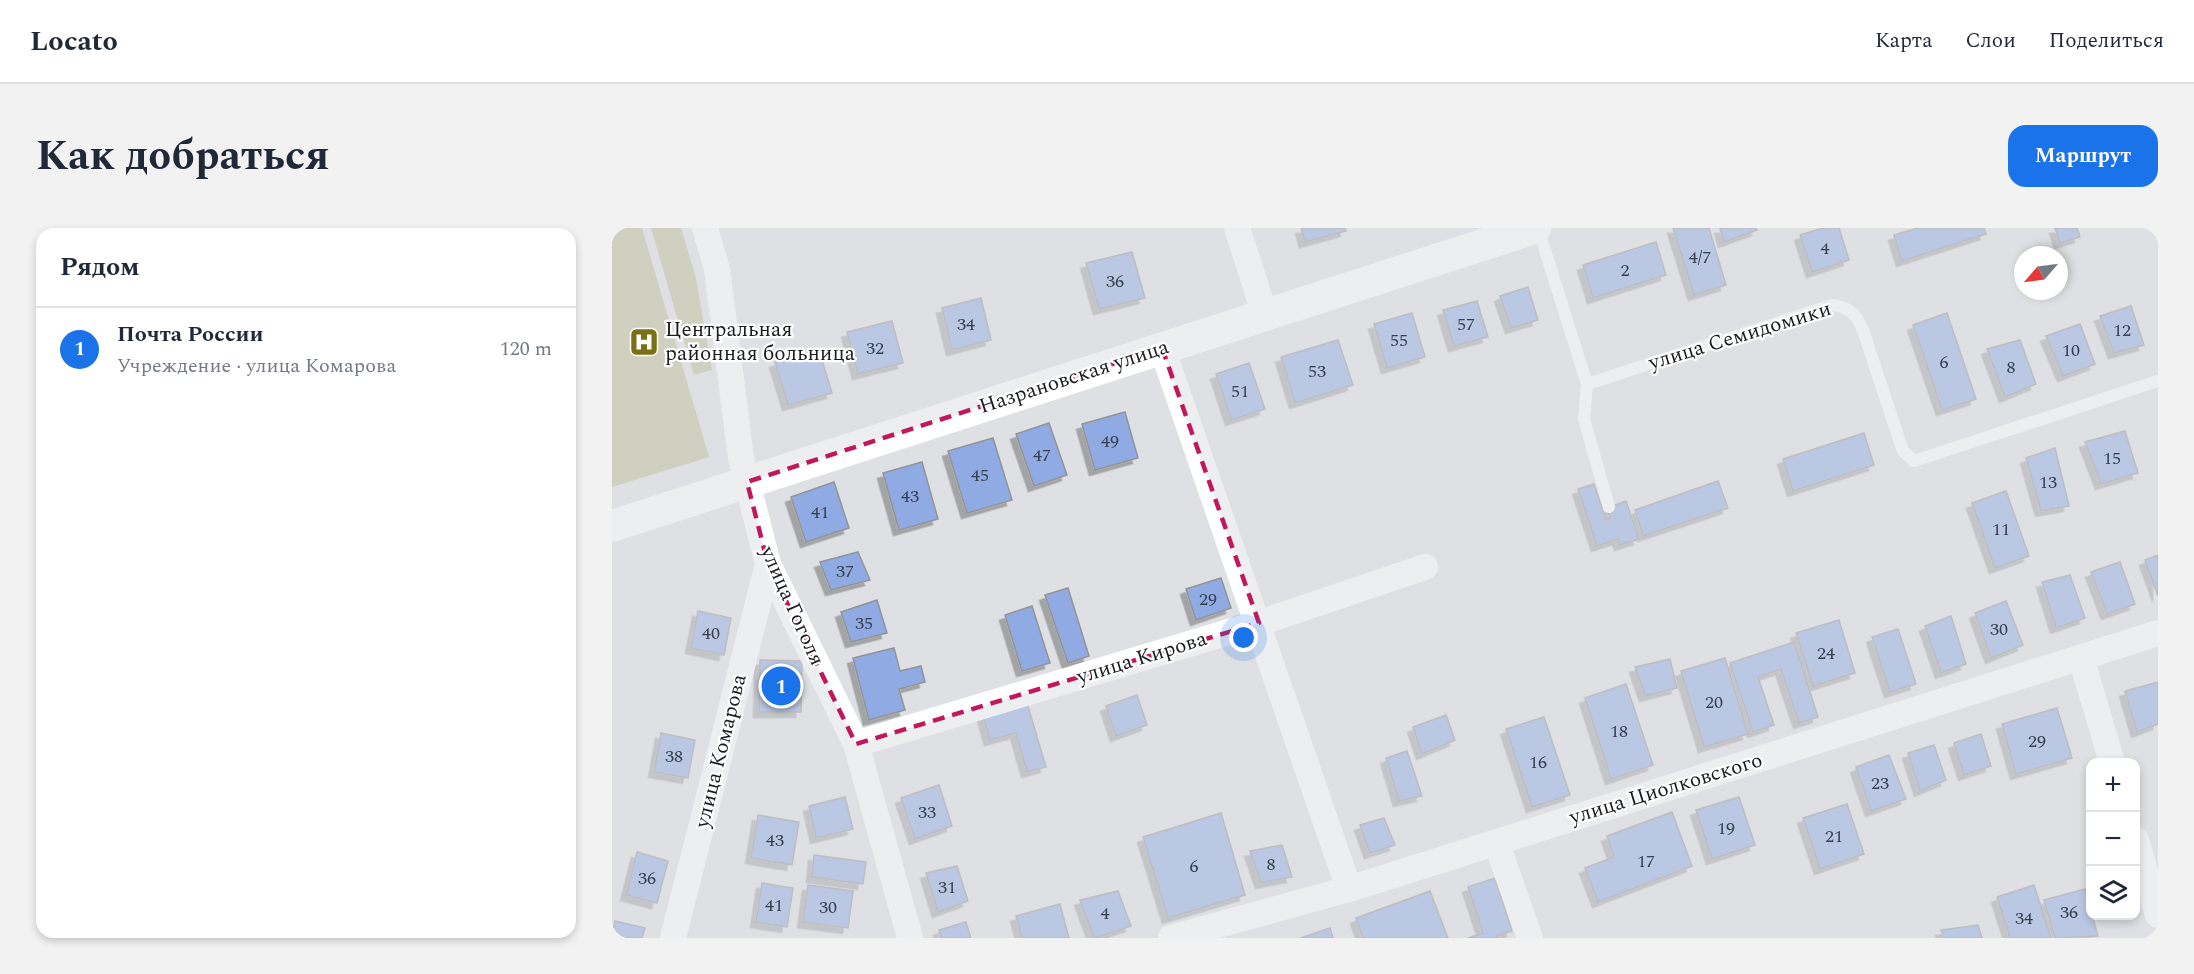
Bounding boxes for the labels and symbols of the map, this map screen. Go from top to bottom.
house number: 4 [1821,235,1830,262]
house number: 4/7 [1689,244,1711,271]
north arrow [2014,246,2068,300]
house number: 2 [1621,257,1630,284]
house number: 36 [1106,268,1124,295]
street label: улица Семидомики [1644,293,1835,379]
house number: 34 [957,311,975,338]
house number: 57 [1457,311,1475,338]
place label: Центральная районная больница [665,314,856,370]
house number: 12 [2113,317,2131,344]
hospital icon: Центральная районная больница [628,326,660,358]
house number: 55 [1390,327,1408,354]
street label: Назрановская улица [975,331,1174,423]
house number: 32 [866,335,884,362]
house number: 10 [2062,337,2080,364]
house number: 6 [1940,349,1949,376]
house number: 8 [2007,354,2016,381]
house number: 53 [1308,358,1326,385]
house number: 51 [1231,378,1249,405]
house number: 49 [1101,428,1119,455]
house number: 47 [1033,442,1051,469]
house number: 15 [2103,445,2121,472]
house number: 45 [971,462,989,489]
house number: 13 [2039,469,2057,496]
house number: 43 [901,483,919,510]
house number: 41 [811,499,829,526]
house number: 11 [1992,516,2010,543]
street label: улица Гоголя [751,540,833,671]
house number: 37 [836,558,854,585]
house number: 29 [1199,586,1217,613]
house number: 35 [855,610,873,637]
house number: 30 [1990,616,2008,643]
house number: 40 [702,620,720,647]
street label: улица Кирова [1072,623,1212,693]
your location [1229,623,1258,652]
house number: 24 [1817,640,1835,667]
pin: 1 [762,664,800,708]
street label: улица Комарова [686,670,756,832]
house number: 20 [1705,689,1723,716]
house number: 18 [1610,718,1628,745]
house number: 29 [2028,728,2046,755]
house number: 38 [665,743,683,770]
street label: улица Циолковского [1565,744,1766,834]
house number: 16 [1529,749,1547,776]
house number: 23 [1871,770,1889,797]
house number: 33 [918,799,936,826]
house number: 19 [1717,815,1735,842]
house number: 21 [1825,823,1843,850]
house number: 43 [766,827,784,854]
house number: 17 [1637,848,1655,875]
house number: 8 [1267,851,1276,878]
house number: 6 [1190,853,1199,880]
house number: 36 [638,865,656,892]
house number: 31 [938,874,956,901]
house number: 41 [765,892,783,919]
house number: 30 [819,894,837,921]
house number: 36 [2060,899,2078,926]
house number: 4 [1101,900,1110,927]
house number: 34 [2015,905,2033,932]

